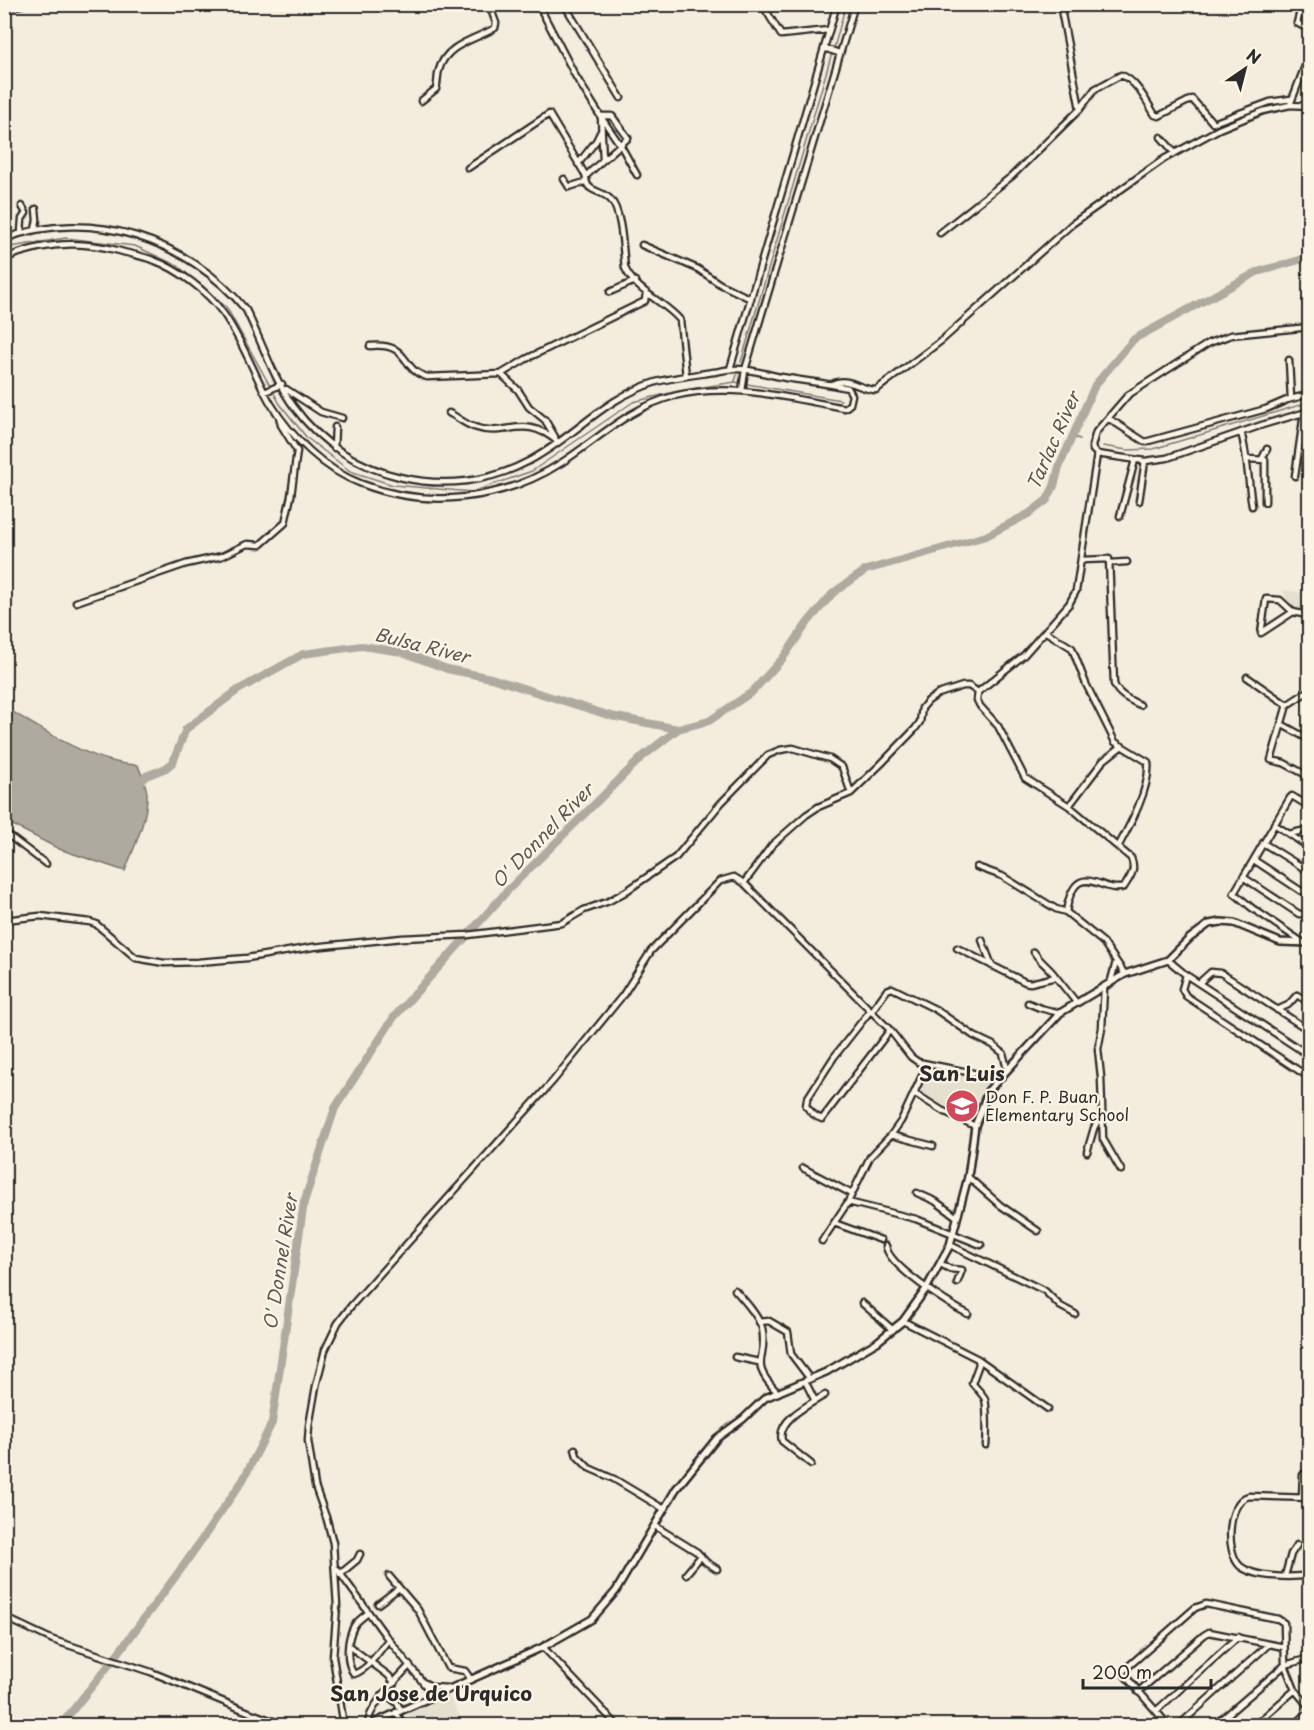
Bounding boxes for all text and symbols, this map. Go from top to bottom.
north arrow [1215,39,1275,99]
text: N [1242,42,1266,69]
water label: Tarlac River [1019,385,1087,494]
water label: Bulsa River [372,620,475,670]
water label: O' Donnel River [485,774,601,894]
district label: San Luis [919,1058,1005,1088]
place label: Don F. P. Buan Elementary School [985,1084,1129,1126]
school or university icon: Don F. P. Buan Elementary School [944,1088,980,1124]
water label: O' Donnel River [255,1189,304,1331]
scale bar [1083,1652,1210,1690]
text: 200 m [1092,1658,1152,1685]
district label: San Jose de Urquico [330,1678,532,1708]

